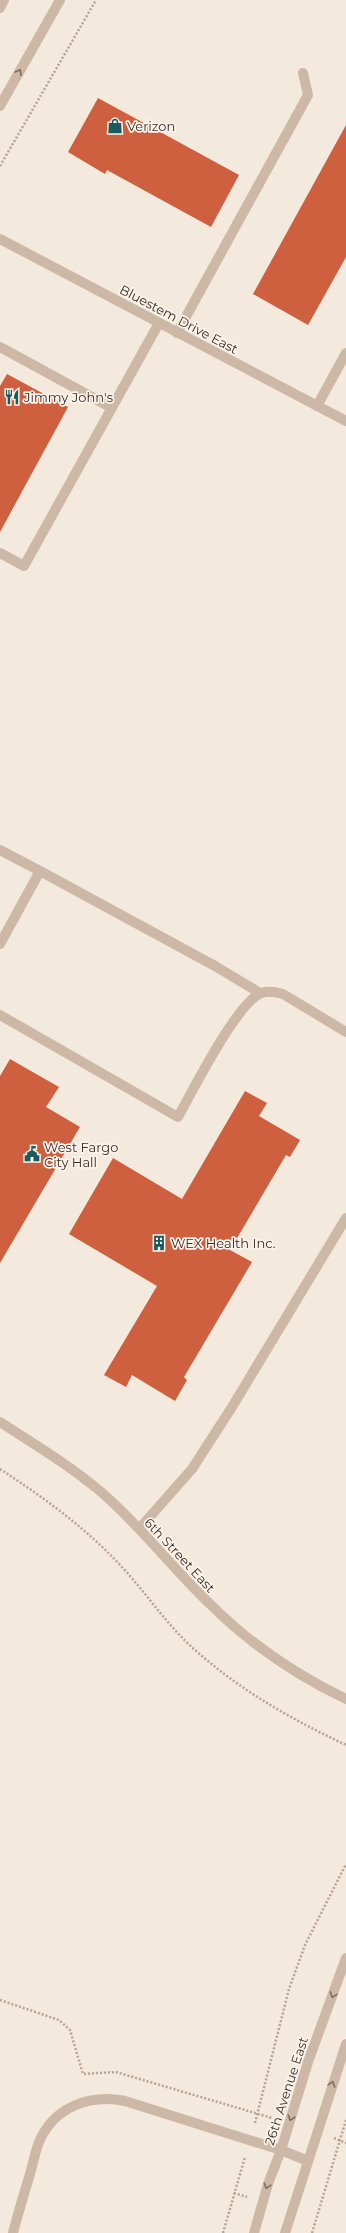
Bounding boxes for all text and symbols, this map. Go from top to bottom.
one-way arrow [15,69,22,76]
shop icon: Verizon [106,117,124,135]
place label: Verizon [127,118,175,134]
street label: Bluestem Drive East [117,281,241,357]
restaurant icon: Jimmy John's [3,388,21,406]
place label: Jimmy John's [23,389,113,405]
place label: West Fargo City Hall [44,1139,118,1170]
public building icon: West Fargo City Hall [23,1145,41,1163]
building icon: WEX Health Inc. [150,1234,168,1252]
place label: WEX Health Inc. [171,1235,276,1251]
street label: 6th Street East [141,1514,219,1596]
one-way arrow [329,1991,337,1998]
street label: 26th Avenue East [261,2035,311,2147]
one-way arrow [327,2080,336,2087]
one-way arrow [287,2114,296,2121]
one-way arrow [263,2183,272,2190]

